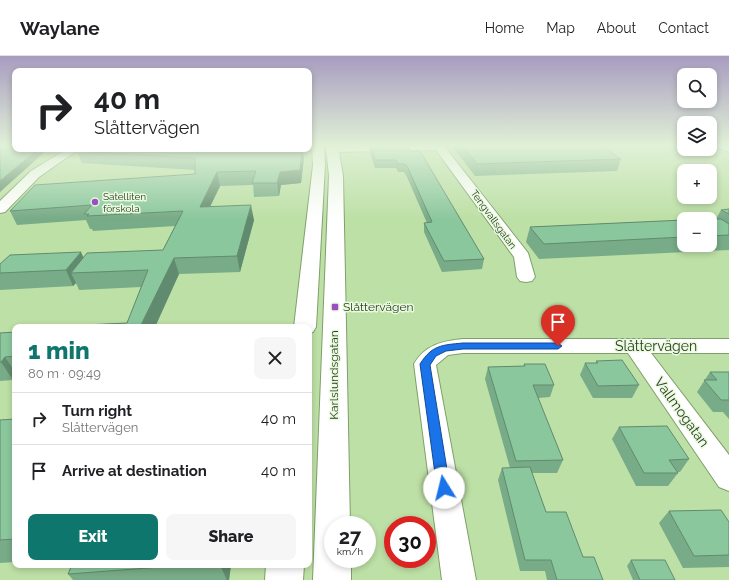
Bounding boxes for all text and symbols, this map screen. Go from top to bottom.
text: Waylane [20,17,100,39]
text: Home [485,20,524,36]
text: Map [546,20,575,36]
text: About [597,20,636,36]
text: Contact [658,20,709,36]
map controls [677,68,717,252]
button: search [677,68,717,108]
text: 40 m [94,83,160,116]
icon: right [28,84,80,136]
button: layers [677,116,717,156]
text: Slåttervägen [94,117,200,138]
button: + [677,164,717,204]
street label: Tengvallsgatan [469,188,519,251]
place label: Satelliten förskola [103,191,146,214]
marker: Satelliten förskola [90,197,100,207]
button: − [677,212,717,252]
place label: Slåttervägen [343,300,413,314]
marker: Slåttervägen [330,302,340,312]
pin [541,305,575,346]
icon: arrive [547,311,569,333]
street label: Karlslundsgatan [327,330,341,420]
text: 1 min [28,336,90,365]
button: close [254,337,296,379]
street label: Slåttervägen [615,338,697,354]
text: 80 m · 09:49 [28,366,101,381]
street label: Vallmogatan [651,374,713,450]
text: Turn right [62,402,132,420]
icon: right [28,408,50,430]
text: 40 m [261,410,296,428]
text: Slåttervägen [62,420,138,435]
icon: arrive [28,460,50,482]
text: Arrive at destination [62,462,207,480]
text: 40 m [261,462,296,480]
position arrow [423,467,465,509]
button: Exit [28,514,158,560]
button: Share [166,514,296,560]
speed limit sign: 30 [384,516,436,568]
text: 27 [339,525,361,549]
text: km/h [337,546,363,557]

